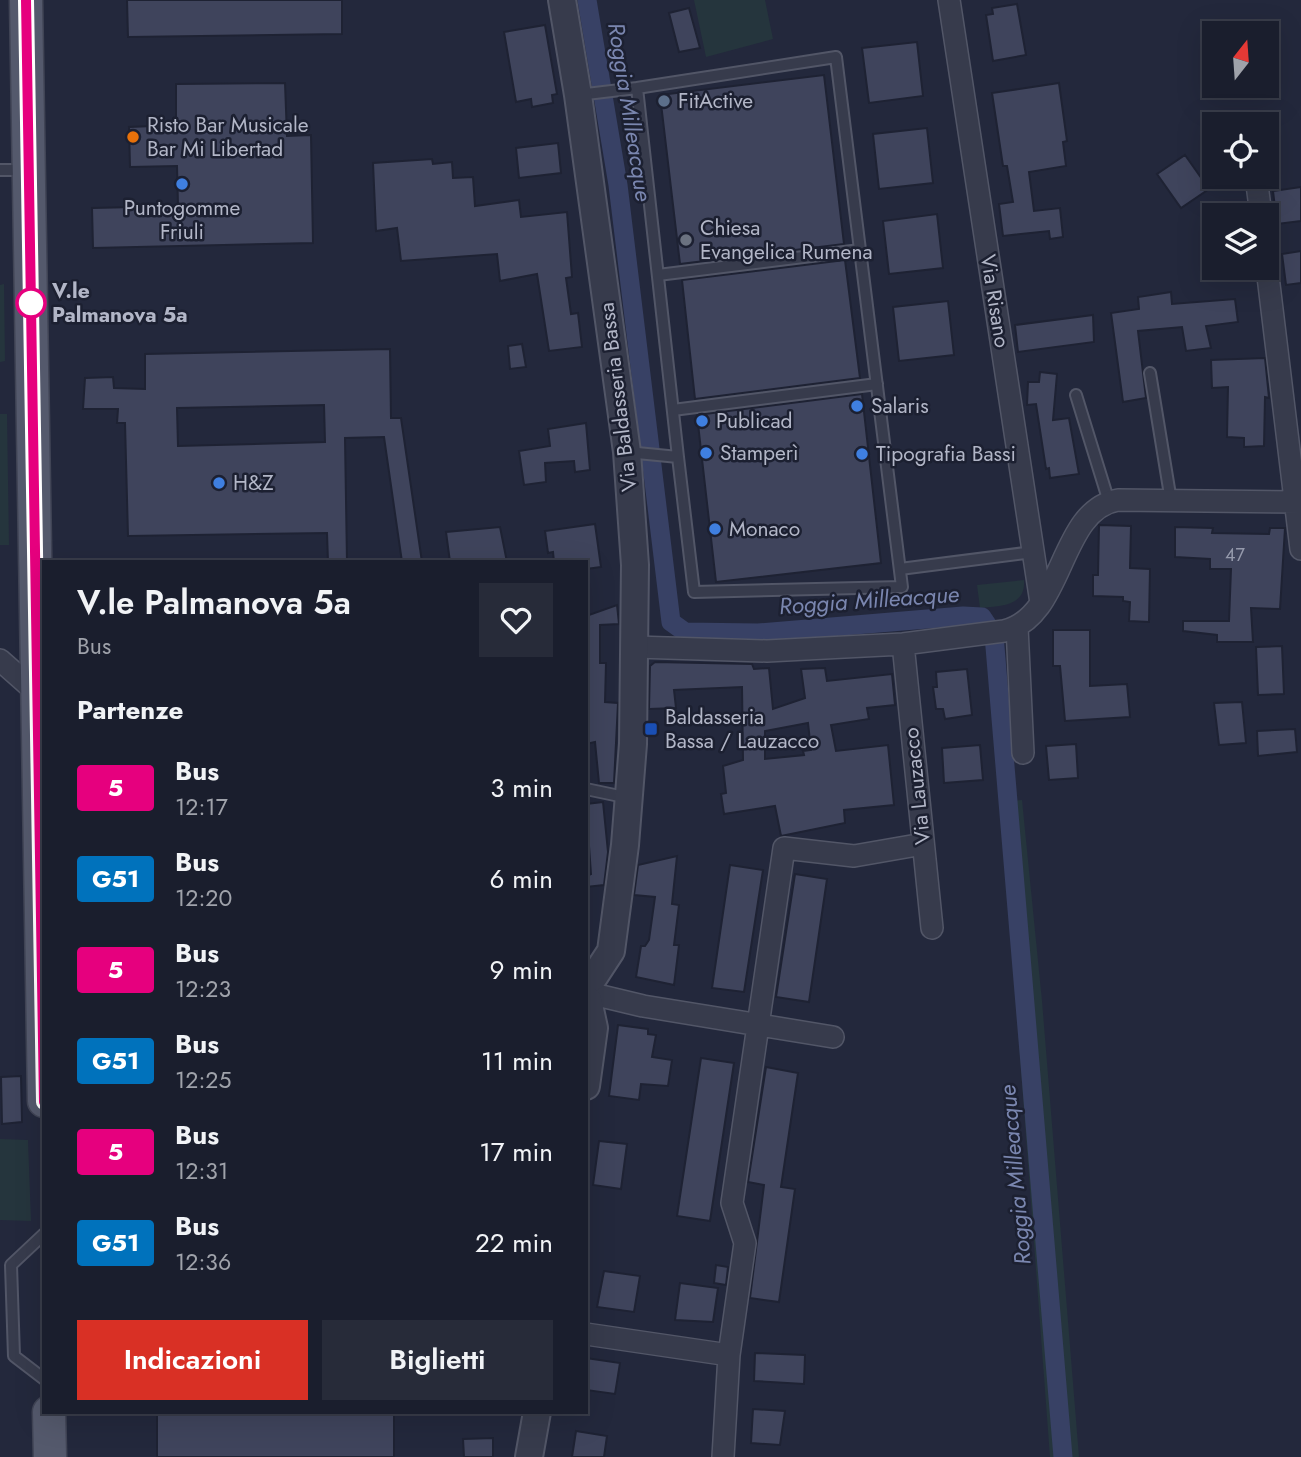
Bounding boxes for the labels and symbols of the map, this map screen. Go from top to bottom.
water label: Roggia Milleacque [599,20,661,204]
north arrow [1202,21,1279,98]
place label: FitActive [678,86,753,116]
marker: FitActive [656,93,672,109]
place label: Risto Bar Musicale Bar Mi Libertad [147,110,309,164]
marker: Risto Bar Musicale Bar Mi Libertad [125,129,141,145]
marker: Puntogomme Friuli [174,176,190,192]
place label: Puntogomme Friuli [124,193,241,247]
place label: Chiesa Evangelica Rumena [700,213,873,267]
marker: Chiesa Evangelica Rumena [678,232,694,248]
street label: Via Risano [973,252,1017,350]
place label: V.le Palmanova 5a [51,276,188,330]
marker: V.le Palmanova 5a [16,288,46,318]
street label: Via Baldasseria Bassa [592,301,644,493]
place label: Salaris [871,391,929,421]
marker: Salaris [849,398,865,414]
place label: Publicad [716,406,792,436]
marker: Publicad [694,413,710,429]
place label: Stamperì [720,438,798,468]
place label: Tipografia Bassi [876,439,1016,469]
marker: Stamperì [698,445,714,461]
marker: Tipografia Bassi [854,446,870,462]
place label: H&Z [233,468,274,498]
marker: H&Z [211,475,227,491]
place label: Monaco [729,514,800,544]
marker: Monaco [707,521,723,537]
house number: 47 [1225,542,1246,568]
water label: Roggia Milleacque [778,577,961,623]
place label: Baldasseria Bassa / Lauzacco [665,702,819,756]
marker: Baldasseria Bassa / Lauzacco [643,721,659,737]
street label: Via Lauzacco [896,726,938,846]
water label: Roggia Milleacque [990,1083,1040,1266]

